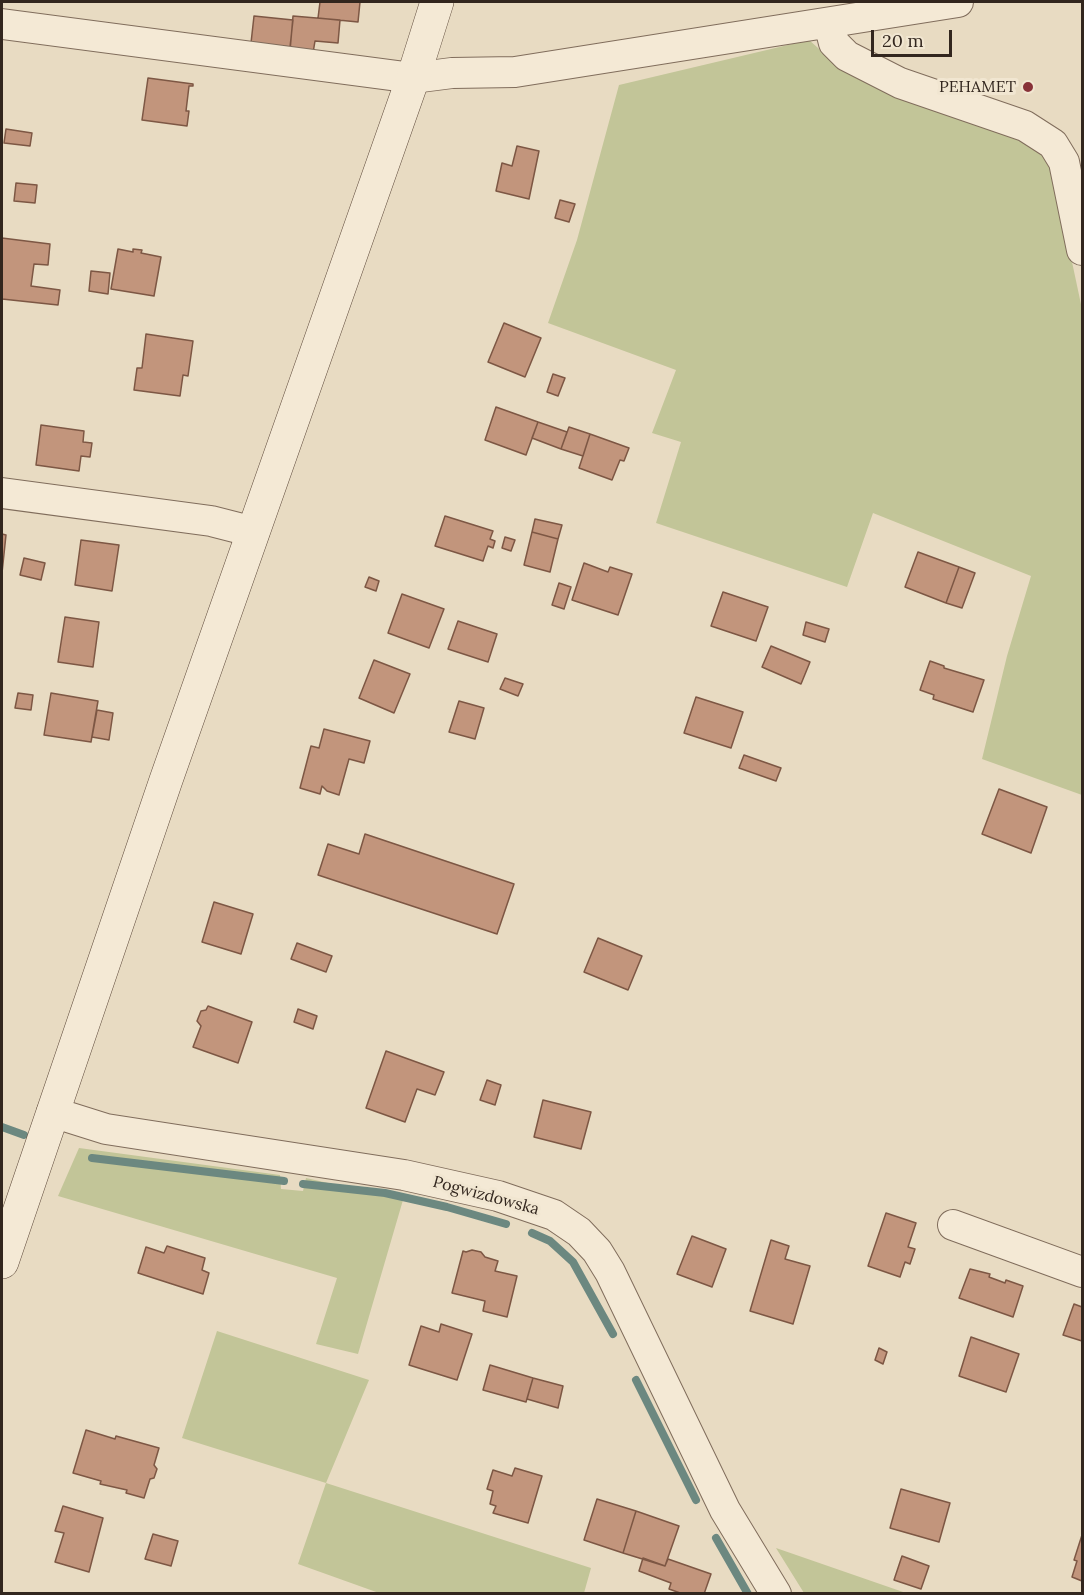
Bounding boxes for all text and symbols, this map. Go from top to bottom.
scale bar [874,18,955,56]
text: 20 m [882,29,924,52]
place label: PEHAMET [939,77,1016,97]
marker: PEHAMET [1021,80,1035,94]
street label: Pogwizdowska [431,1173,541,1219]

